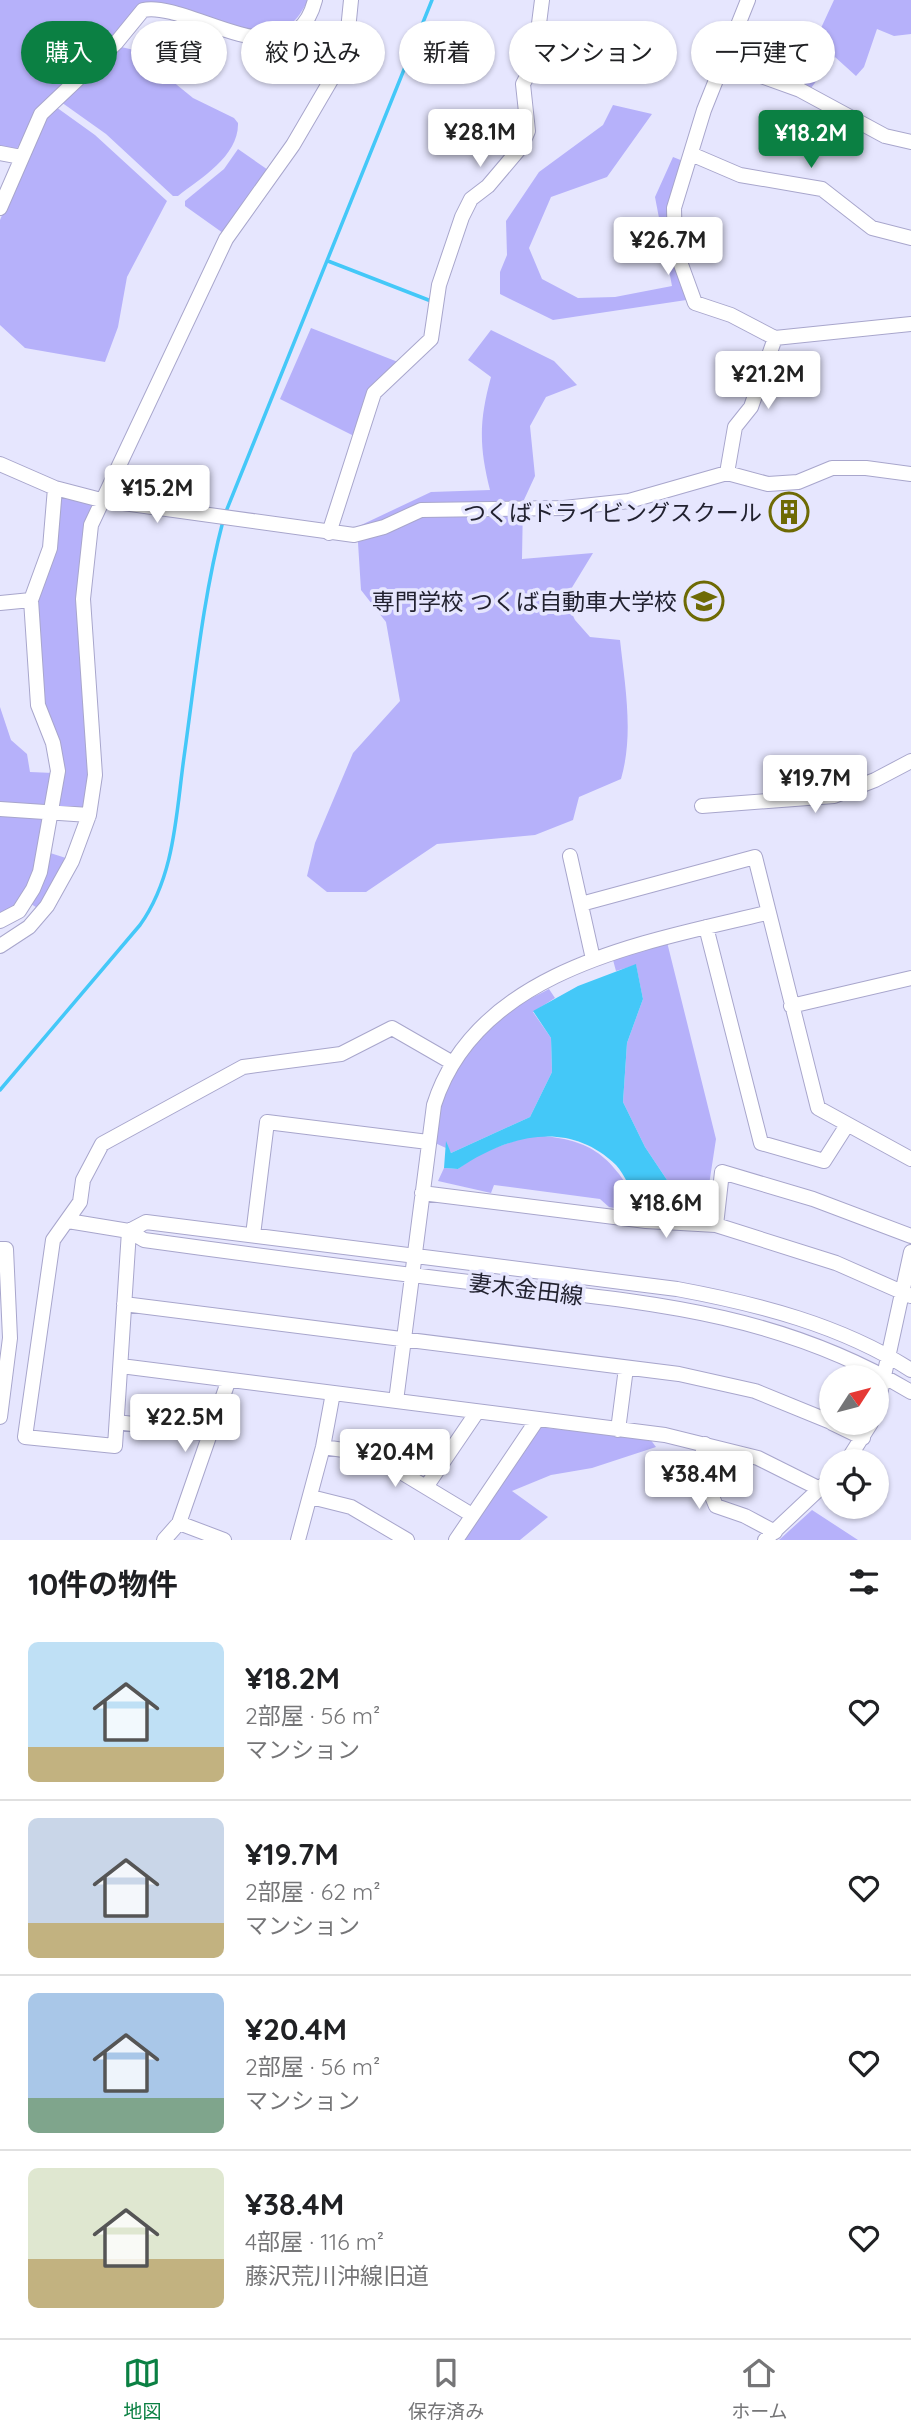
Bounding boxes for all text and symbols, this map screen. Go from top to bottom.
chip: 購入 [21,21,117,84]
chip: 賃貸 [131,21,227,84]
chip: 絞り込み [241,21,385,84]
chip: 新着 [399,21,495,84]
chip: マンション [509,21,677,84]
chip: 一戸建て [691,21,835,84]
pin: ¥28.1M [423,110,537,169]
pin: ¥18.2M [754,110,868,170]
text: ¥28.1M [444,117,516,146]
text: ¥18.2M [775,118,847,147]
pin: ¥26.7M [611,218,725,277]
text: ¥26.7M [630,225,706,254]
pin: ¥21.2M [711,352,825,411]
text: ¥21.2M [731,359,805,388]
pin: ¥15.2M [100,466,214,525]
text: ¥15.2M [121,473,193,502]
building icon: つくばドライビングスクール [768,491,810,533]
place label: つくばドライビングスクール [463,498,762,527]
school or university icon: 専門学校 つくば自動車大学校 [683,580,725,622]
place label: 専門学校 つくば自動車大学校 [372,587,677,616]
pin: ¥19.7M [758,756,872,815]
text: ¥19.7M [779,763,851,792]
pin: ¥18.6M [609,1180,723,1240]
text: ¥18.6M [630,1188,702,1217]
street label: 妻木金田線 [467,1268,585,1310]
north arrow [819,1365,889,1435]
map controls [819,1365,889,1519]
pin: ¥22.5M [128,1394,242,1454]
text: ¥22.5M [146,1402,224,1431]
pin: ¥20.4M [338,1430,452,1489]
text: ¥20.4M [356,1437,434,1466]
button: locate [819,1449,889,1519]
pin: ¥38.4M [642,1452,756,1511]
text: ¥38.4M [661,1459,737,1488]
icon: filters [845,1563,883,1601]
text: 10件の物件 [28,1565,178,1603]
text: ¥18.2M [245,1659,340,1697]
icon: home [84,1670,168,1754]
icon: heart [845,1693,883,1731]
text: 2部屋 · 56 m² [245,1701,380,1730]
text: マンション [245,1735,360,1764]
text: ¥19.7M [245,1835,339,1873]
icon: home [84,1846,168,1930]
icon: heart [845,1869,883,1907]
text: 2部屋 · 62 m² [245,1877,380,1906]
text: マンション [245,1911,360,1940]
text: ¥20.4M [245,2010,347,2048]
icon: home [84,2021,168,2105]
icon: heart [845,2044,883,2082]
text: 2部屋 · 56 m² [245,2052,380,2081]
text: マンション [245,2086,360,2115]
text: ¥38.4M [245,2185,344,2223]
icon: home [84,2196,168,2280]
icon: heart [845,2219,883,2257]
text: 4部屋 · 116 m² [245,2227,384,2256]
text: 藤沢荒川沖線旧道 [245,2261,429,2290]
tab: 地図 [123,2354,161,2423]
tab: 保存済み [408,2354,484,2423]
tab: ホーム [731,2354,788,2423]

